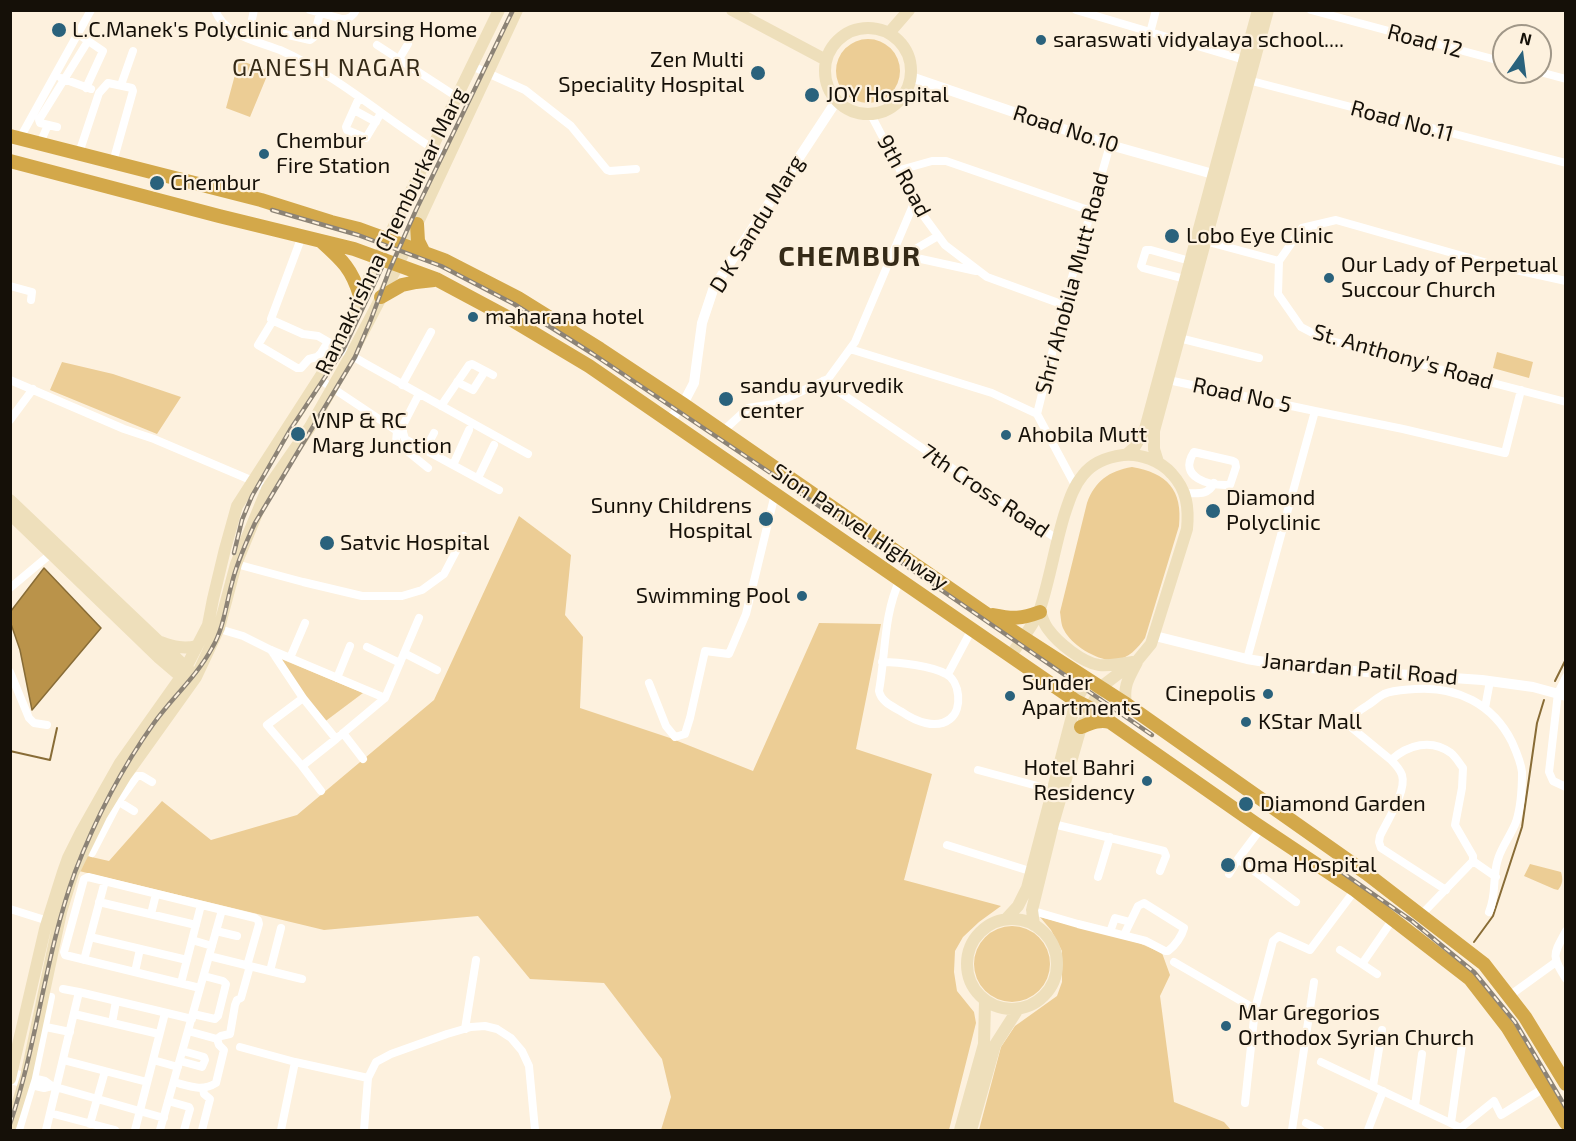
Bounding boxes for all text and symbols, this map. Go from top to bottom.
place label: L.C.Manek's Polyclinic and Nursing Home [72,17,477,43]
street label: Road 12 [1385,18,1465,64]
marker: L.C.Manek's Polyclinic and Nursing Home [50,21,68,39]
north arrow [1492,24,1552,84]
place label: saraswati vidyalaya school.... [1053,27,1344,53]
text: N [1518,27,1534,49]
marker: saraswati vidyalaya school.... [1034,33,1048,47]
place label: Zen Multi Speciality Hospital [558,47,744,98]
district label: GANESH NAGAR [232,54,422,82]
marker: Zen Multi Speciality Hospital [749,64,767,82]
place label: JOY Hospital [826,82,949,108]
street label: Ramakrishna Chemburkar Marg [310,83,472,379]
marker: JOY Hospital [803,86,821,104]
street label: Road No.11 [1348,95,1456,147]
street label: Road No.10 [1010,99,1122,159]
place label: Chembur Fire Station [276,128,390,180]
street label: 9th Road [871,130,937,222]
marker: Chembur Fire Station [257,147,271,161]
street label: D K Sandu Marg [704,150,810,298]
street label: Shri Ahobila Mutt Road [1030,169,1114,397]
place label: Chembur [170,170,260,196]
marker: Chembur [148,174,166,192]
place label: Lobo Eye Clinic [1186,223,1334,249]
marker: Lobo Eye Clinic [1163,227,1181,245]
district label: CHEMBUR [778,240,922,274]
place label: Our Lady of Perpetual Succour Church [1341,252,1558,304]
marker: Our Lady of Perpetual Succour Church [1322,271,1336,285]
place label: maharana hotel [485,304,644,330]
marker: maharana hotel [466,310,480,324]
street label: St. Anthony's Road [1310,319,1496,395]
street label: Road No 5 [1190,372,1294,418]
place label: sandu ayurvedik center [740,373,904,424]
marker: sandu ayurvedik center [717,390,735,408]
place label: VNP & RC Marg Junction [312,408,452,460]
place label: Ahobila Mutt [1018,422,1147,448]
marker: VNP & RC Marg Junction [289,425,307,443]
marker: Ahobila Mutt [999,428,1013,442]
street label: 7th Cross Road [916,438,1054,544]
street label: Sion Panvel Highway [767,458,953,596]
place label: Diamond Polyclinic [1226,485,1321,536]
place label: Sunny Childrens Hospital [591,493,752,544]
marker: Diamond Polyclinic [1204,502,1222,520]
marker: Sunny Childrens Hospital [757,510,775,528]
place label: Satvic Hospital [340,530,489,556]
marker: Satvic Hospital [318,534,336,552]
place label: Swimming Pool [636,583,790,609]
marker: Swimming Pool [795,589,809,603]
street label: Janardan Patil Road [1261,647,1459,691]
place label: Sunder Apartments [1022,670,1141,722]
place label: Cinepolis [1165,681,1256,707]
marker: Cinepolis [1261,687,1275,701]
marker: Sunder Apartments [1003,689,1017,703]
place label: KStar Mall [1258,709,1362,735]
marker: KStar Mall [1239,715,1253,729]
place label: Hotel Bahri Residency [1023,755,1135,806]
marker: Hotel Bahri Residency [1140,774,1154,788]
place label: Diamond Garden [1260,791,1426,817]
marker: Diamond Garden [1237,795,1255,813]
place label: Oma Hospital [1242,852,1377,878]
marker: Oma Hospital [1219,856,1237,874]
place label: Mar Gregorios Orthodox Syrian Church [1238,1000,1474,1052]
marker: Mar Gregorios Orthodox Syrian Church [1219,1019,1233,1033]

